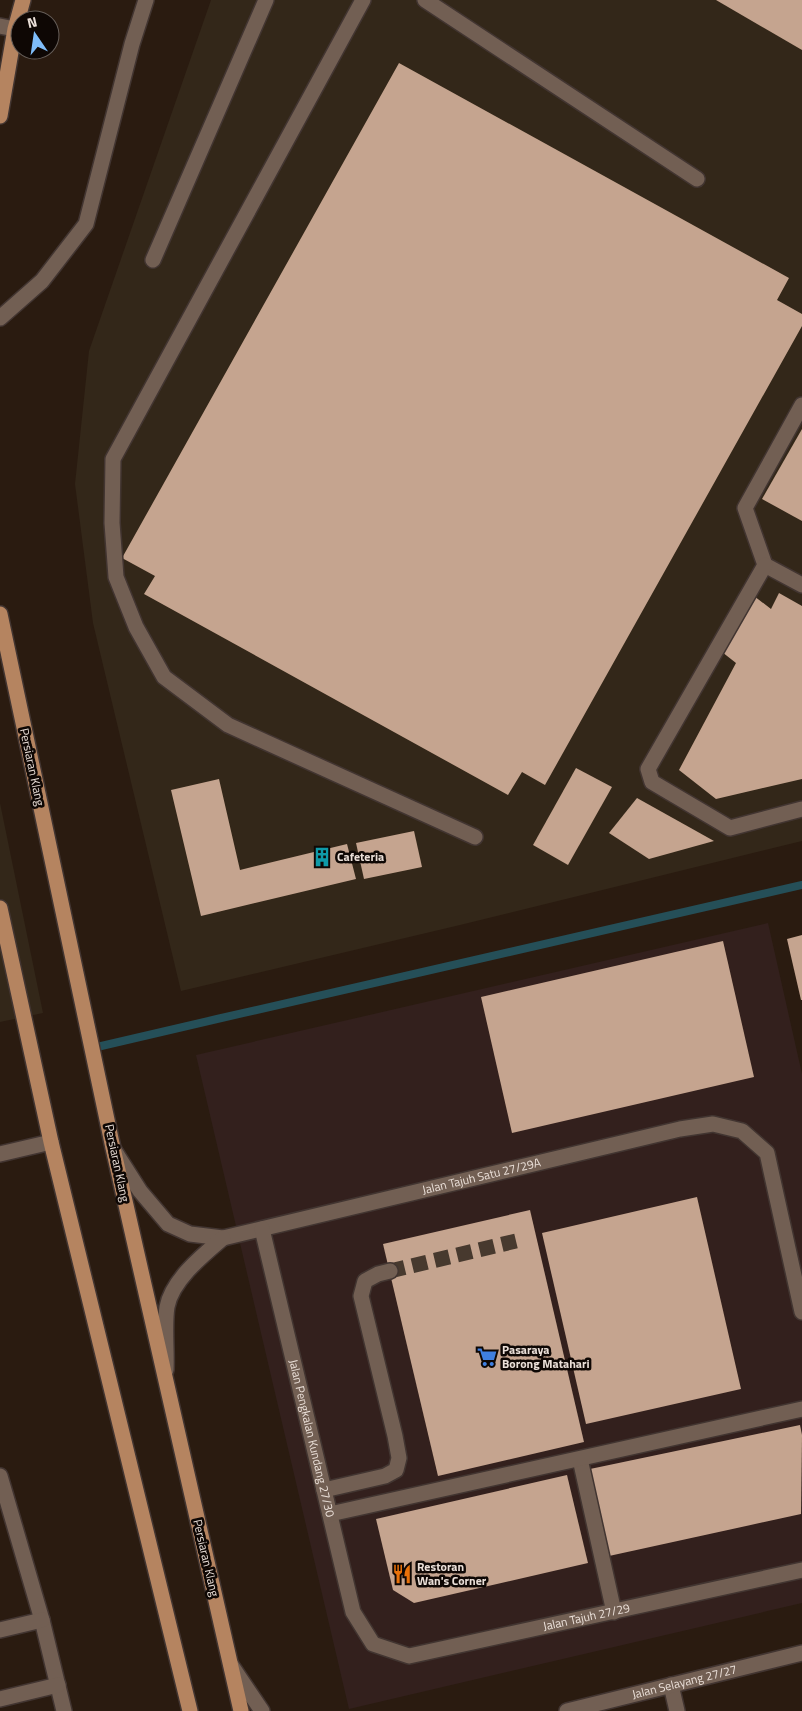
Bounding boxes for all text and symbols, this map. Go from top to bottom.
north arrow [10,10,60,60]
text: N [25,11,39,33]
street label: Persiaran Klang [15,726,50,808]
building icon: Cafeteria [311,846,333,868]
place label: Cafeteria [337,847,384,866]
street label: Persiaran Klang [100,1122,135,1204]
street label: Jalan Tajuh Satu 27/29A [420,1153,543,1199]
place label: Pasaraya Borong Matahari [502,1340,589,1373]
supermarket icon: Pasaraya Borong Matahari [476,1346,498,1368]
street label: Jalan Pengkalan Kundang 27/30 [284,1357,340,1519]
street label: Persiaran Klang [188,1517,225,1599]
place label: Restoran Wan's Corner [417,1557,487,1590]
restaurant icon: Restoran Wan's Corner [391,1563,413,1585]
street label: Jalan Tajuh 27/29 [541,1598,632,1635]
street label: Jalan Selayang 27/27 [630,1659,739,1704]

